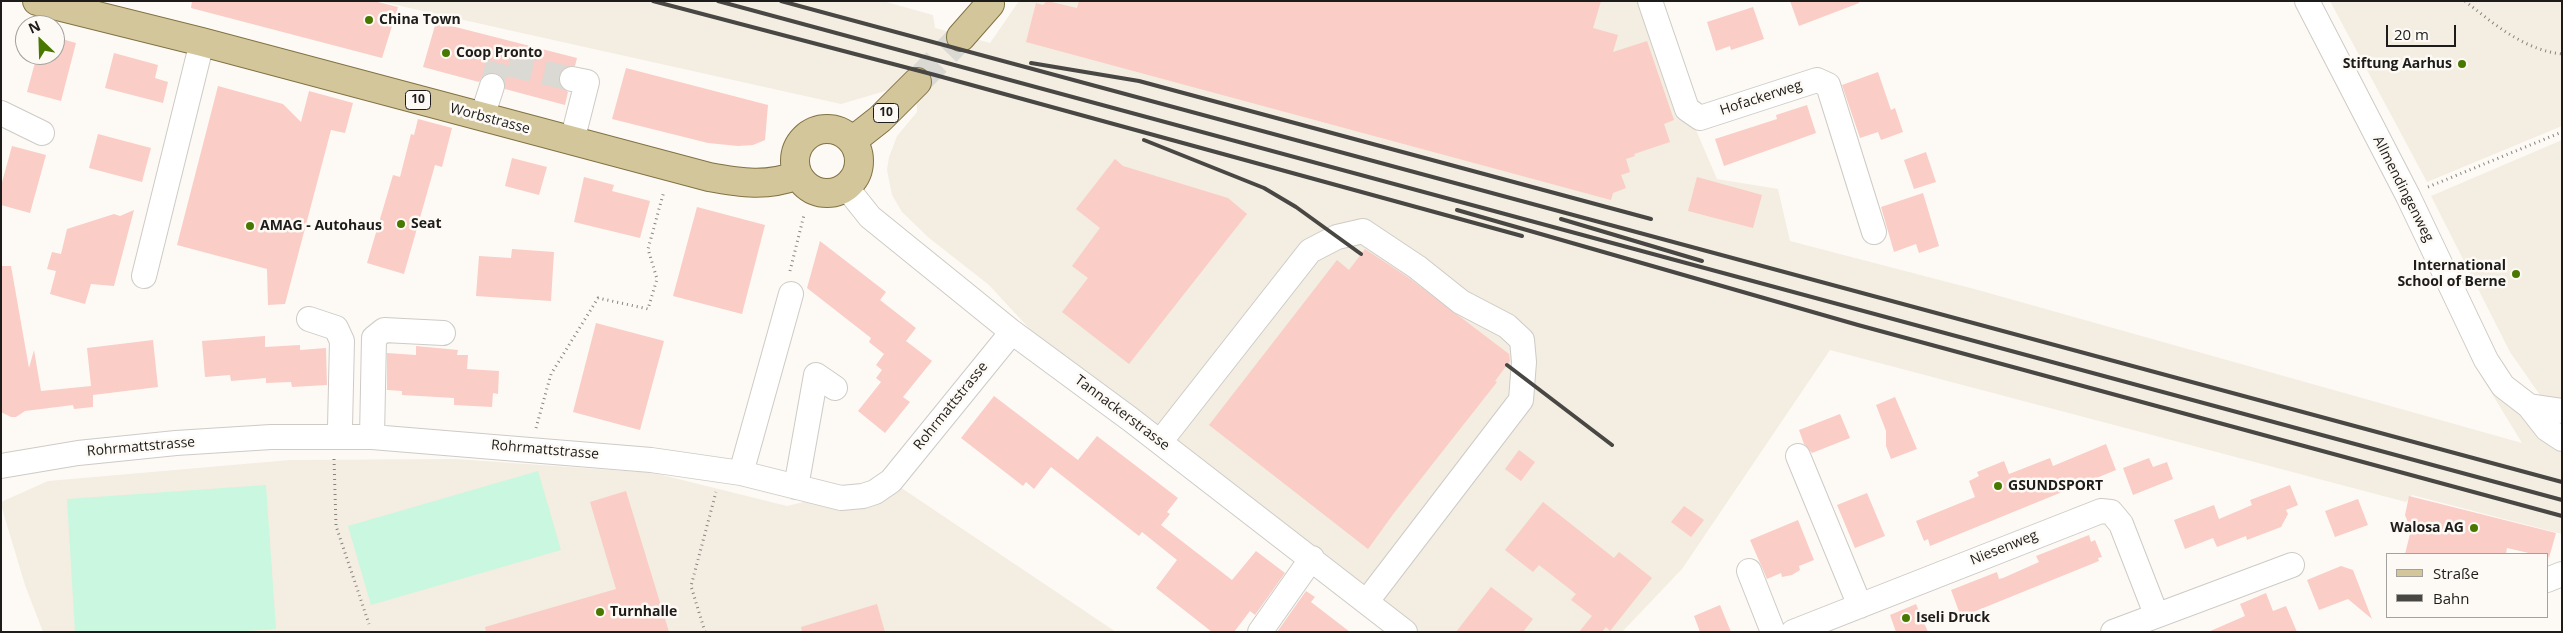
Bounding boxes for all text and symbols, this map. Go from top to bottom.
place label: China Town [379,12,461,28]
marker: China Town [363,14,375,26]
north arrow [15,15,65,65]
scale bar [2388,15,2458,47]
text: N [25,16,43,38]
text: 20 m [2394,24,2429,44]
place label: Coop Pronto [456,45,543,61]
marker: Coop Pronto [440,47,452,59]
place label: Stiftung Aarhus [2343,56,2452,72]
marker: Stiftung Aarhus [2456,58,2468,70]
street label: Hofackerweg [1718,77,1804,119]
road number: 10 [406,90,430,110]
street label: Worbstrasse [448,100,532,138]
road number: 10 [874,104,898,122]
street label: Allmendingenweg [2369,133,2437,245]
place label: Seat [411,216,442,232]
place label: AMAG - Autohaus [260,218,382,234]
marker: Seat [395,218,407,230]
marker: AMAG - Autohaus [244,220,256,232]
place label: International School of Berne [2397,258,2506,290]
marker: International School of Berne [2510,268,2522,280]
street label: Rohrmattstrasse [910,359,992,453]
street label: Tannackerstrasse [1071,372,1173,454]
street label: Rohrmattstrasse [86,434,196,460]
street label: Rohrmattstrasse [490,437,600,463]
place label: GSUNDSPORT [2008,478,2103,494]
marker: GSUNDSPORT [1992,480,2004,492]
place label: Walosa AG [2390,520,2464,536]
marker: Walosa AG [2468,522,2480,534]
street label: Niesenweg [1968,527,2040,569]
legend [2386,553,2548,618]
text: Straße [2433,563,2479,583]
text: Bahn [2433,588,2469,608]
place label: Turnhalle [610,604,677,620]
marker: Turnhalle [594,606,606,618]
place label: Iseli Druck [1916,610,1990,626]
marker: Iseli Druck [1900,612,1912,624]

